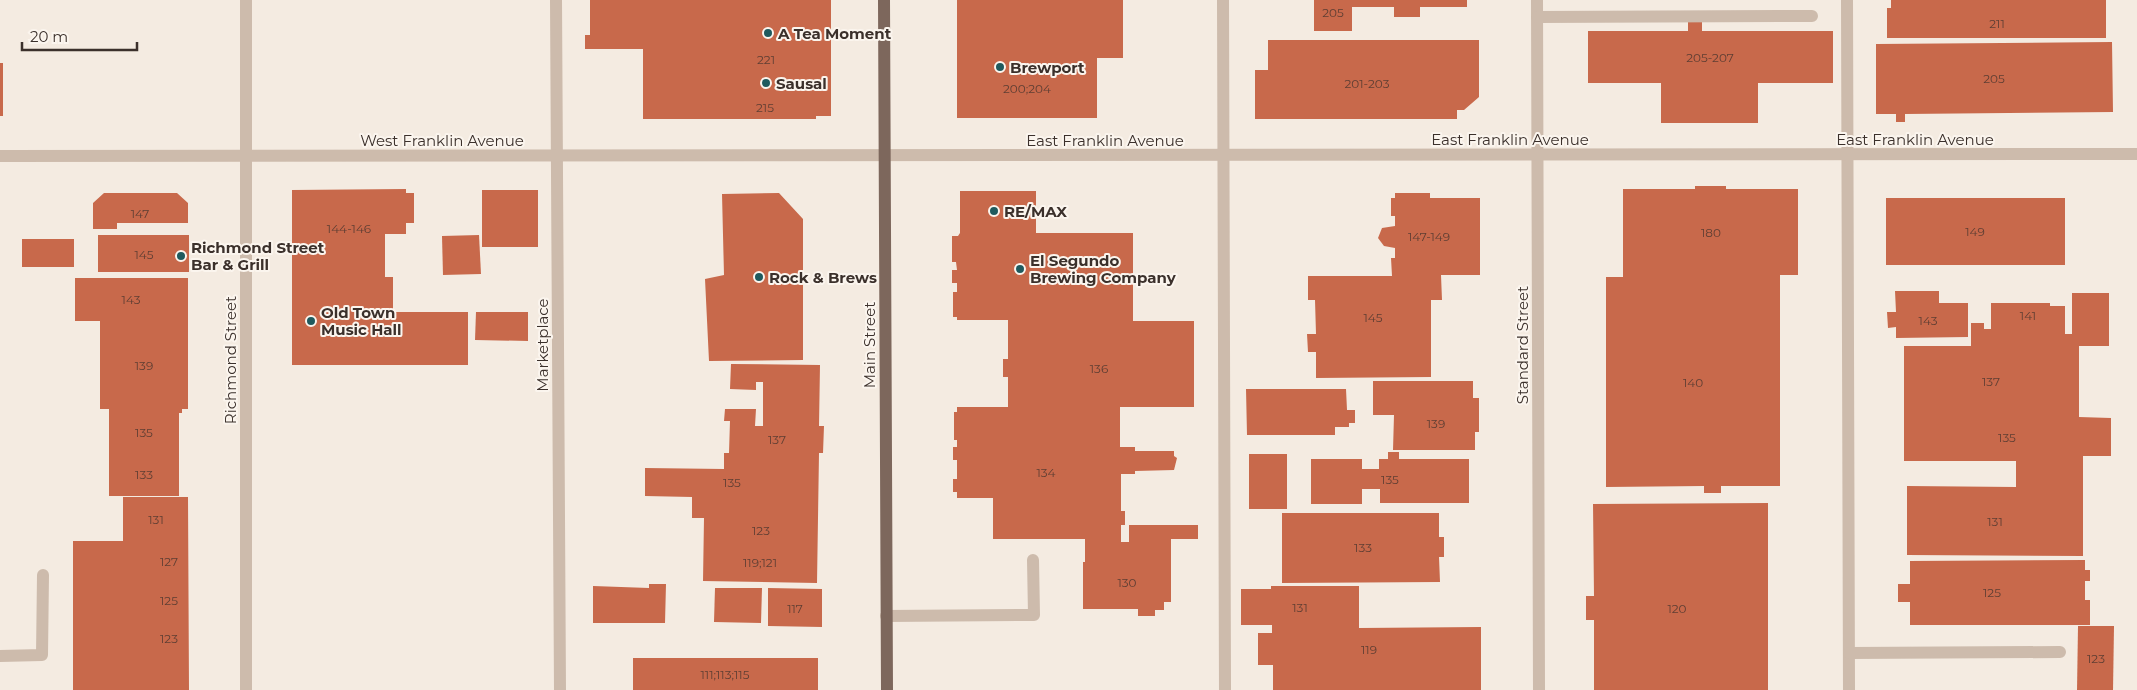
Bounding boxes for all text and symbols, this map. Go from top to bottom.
house number: 205 [1322,5,1344,20]
house number: 211 [1989,16,2005,31]
scale bar [22,20,138,52]
place label: A Tea Moment [777,24,892,43]
text: 20 m [30,27,68,46]
marker: A Tea Moment [762,27,774,39]
house number: 205-207 [1686,50,1734,65]
house number: 221 [757,52,775,67]
place label: Brewport [1010,58,1085,77]
marker: Brewport [994,61,1006,73]
house number: 205 [1983,71,2005,86]
place label: Sausal [776,74,827,93]
house number: 201-203 [1345,76,1390,91]
marker: Sausal [760,77,772,89]
house number: 200;204 [1003,81,1051,96]
house number: 215 [756,100,774,115]
street label: East Franklin Avenue [1431,130,1589,149]
street label: East Franklin Avenue [1836,130,1994,149]
street label: West Franklin Avenue [360,131,524,150]
street label: East Franklin Avenue [1026,131,1184,150]
place label: RE/MAX [1004,202,1067,221]
marker: RE/MAX [988,205,1000,217]
house number: 147 [131,206,149,221]
house number: 144-146 [327,221,371,236]
house number: 149 [1965,224,1985,239]
house number: 180 [1701,225,1721,240]
house number: 147-149 [1408,229,1450,244]
place label: Richmond Street Bar & Grill [191,238,325,274]
house number: 145 [134,247,154,262]
marker: Richmond Street Bar & Grill [175,250,187,262]
place label: El Segundo Brewing Company [1030,251,1177,287]
marker: El Segundo Brewing Company [1014,263,1026,275]
place label: Rock & Brews [769,268,877,287]
marker: Rock & Brews [753,271,765,283]
street label: Standard Street [1513,286,1532,404]
house number: 143 [122,292,141,307]
street label: Richmond Street [221,296,240,424]
street label: Marketplace [533,298,552,392]
street label: Main Street [860,302,879,388]
place label: Old Town Music Hall [321,303,402,339]
house number: 141 [2020,308,2036,323]
house number: 145 [1363,310,1383,325]
house number: 143 [1919,313,1938,328]
marker: Old Town Music Hall [305,315,317,327]
house number: 139 [135,358,153,373]
house number: 136 [1090,361,1108,376]
house number: 137 [1982,374,2000,389]
house number: 140 [1683,375,1703,390]
house number: 139 [1427,416,1445,431]
house number: 135 [135,425,153,440]
house number: 135 [1998,430,2016,445]
house number: 137 [768,432,786,447]
house number: 134 [1036,465,1056,480]
house number: 133 [135,467,153,482]
house number: 135 [1381,472,1399,487]
house number: 135 [723,475,741,490]
house number: 131 [148,512,164,527]
house number: 131 [1987,514,2003,529]
house number: 123 [752,523,770,538]
house number: 133 [1354,540,1372,555]
house number: 127 [160,554,178,569]
house number: 119;121 [743,555,777,570]
house number: 130 [1117,575,1137,590]
house number: 125 [1983,585,2001,600]
house number: 125 [160,593,178,608]
house number: 131 [1292,600,1308,615]
house number: 117 [787,601,803,616]
house number: 120 [1667,601,1687,616]
house number: 123 [160,631,178,646]
house number: 119 [1361,642,1377,657]
house number: 123 [2087,651,2105,666]
house number: 111;113;115 [701,667,750,682]

